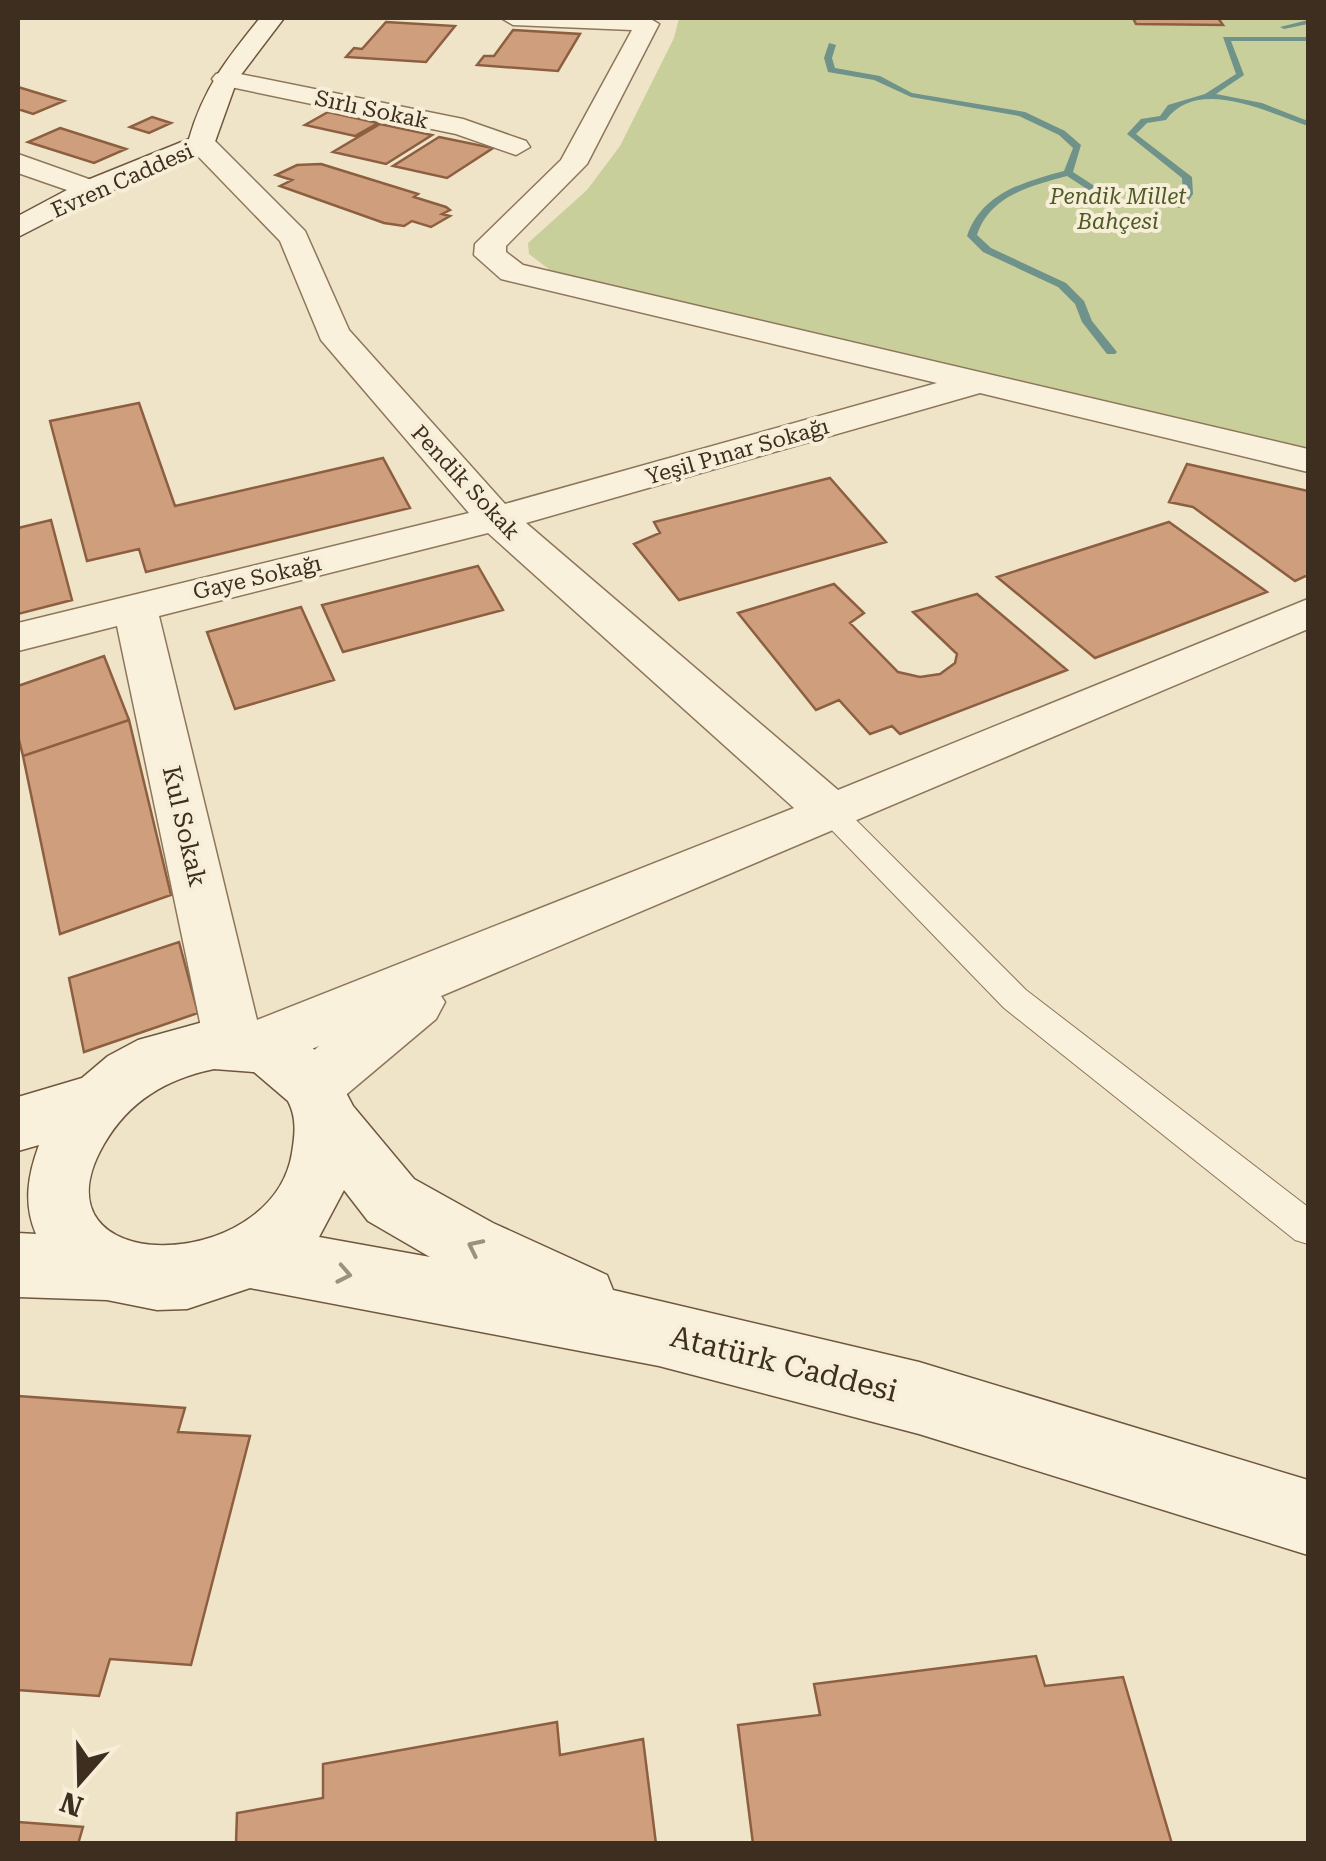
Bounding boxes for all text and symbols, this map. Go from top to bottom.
street label: Sırlı Sokak [313,85,431,134]
street label: Evren Caddesi [47,138,197,223]
park label: Pendik Millet Bahçesi [1049,184,1187,234]
street label: Yeşil Pınar Sokağı [643,413,832,490]
street label: Pendik Sokak [406,420,525,545]
street label: Gaye Sokağı [190,551,324,604]
street label: Kul Sokak [157,763,212,889]
one-way arrow [467,1240,485,1260]
one-way arrow [336,1262,353,1283]
street label: Atatürk Caddesi [667,1318,901,1409]
north arrow [30,1731,130,1831]
text: N [56,1785,87,1823]

